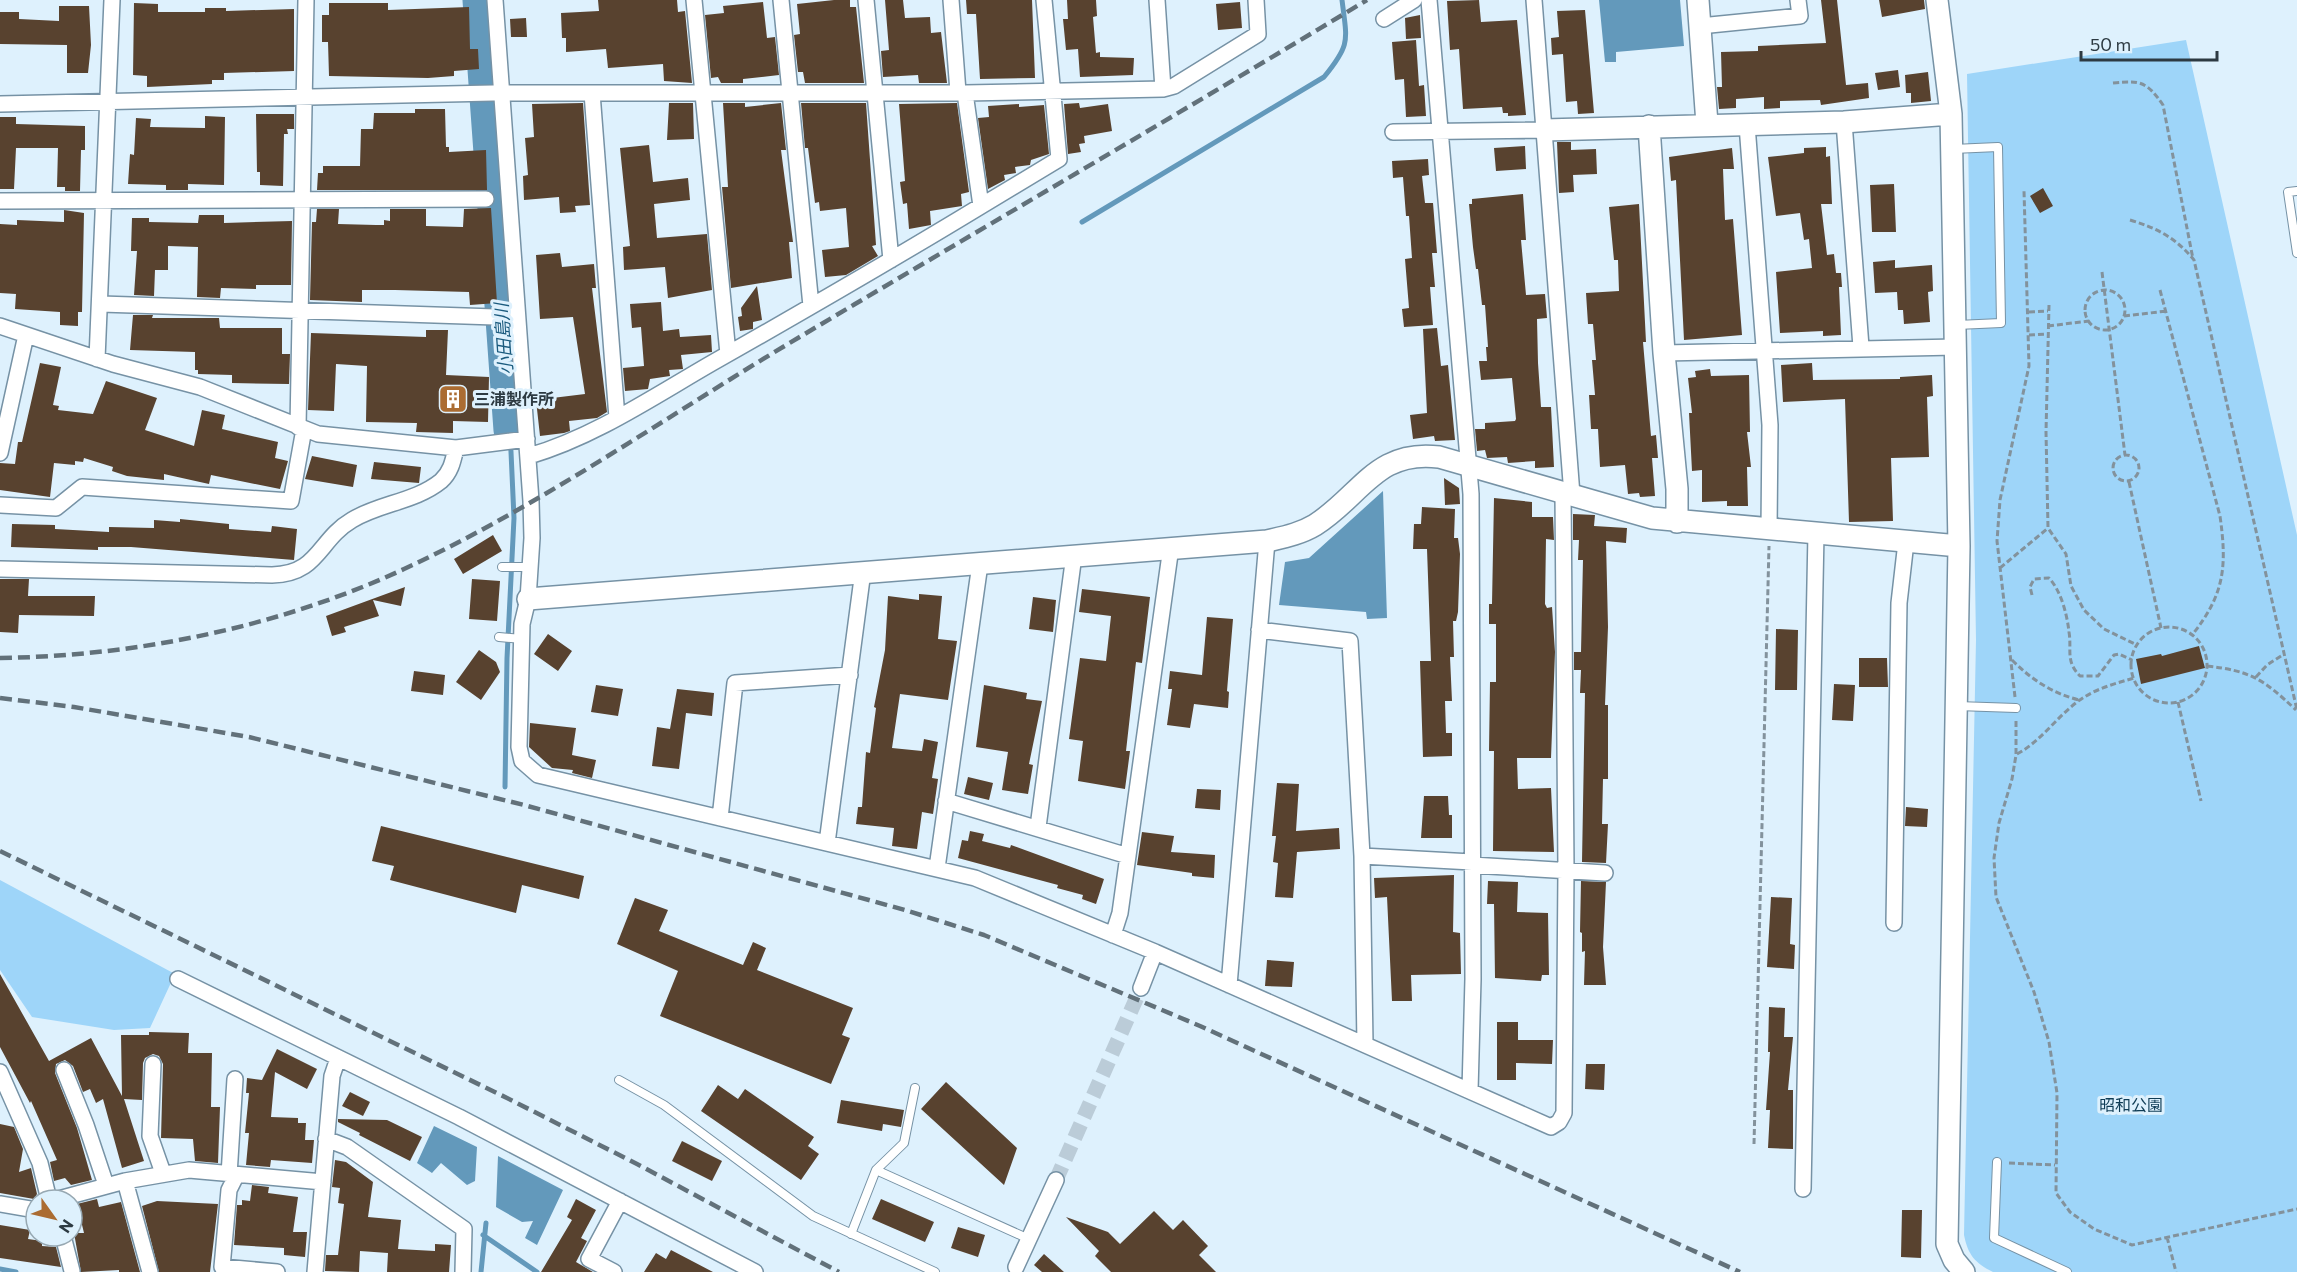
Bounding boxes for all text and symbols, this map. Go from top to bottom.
scale bar [2081,24,2218,62]
text: 50 m [2090,33,2131,55]
water label: 小田島川 [489,300,516,376]
building icon: 三浦製作所 [437,383,469,415]
place label: 三浦製作所 [474,389,554,408]
park label: 昭和公園 [2099,1095,2163,1114]
north arrow [24,1188,84,1248]
text: N [56,1216,78,1237]

